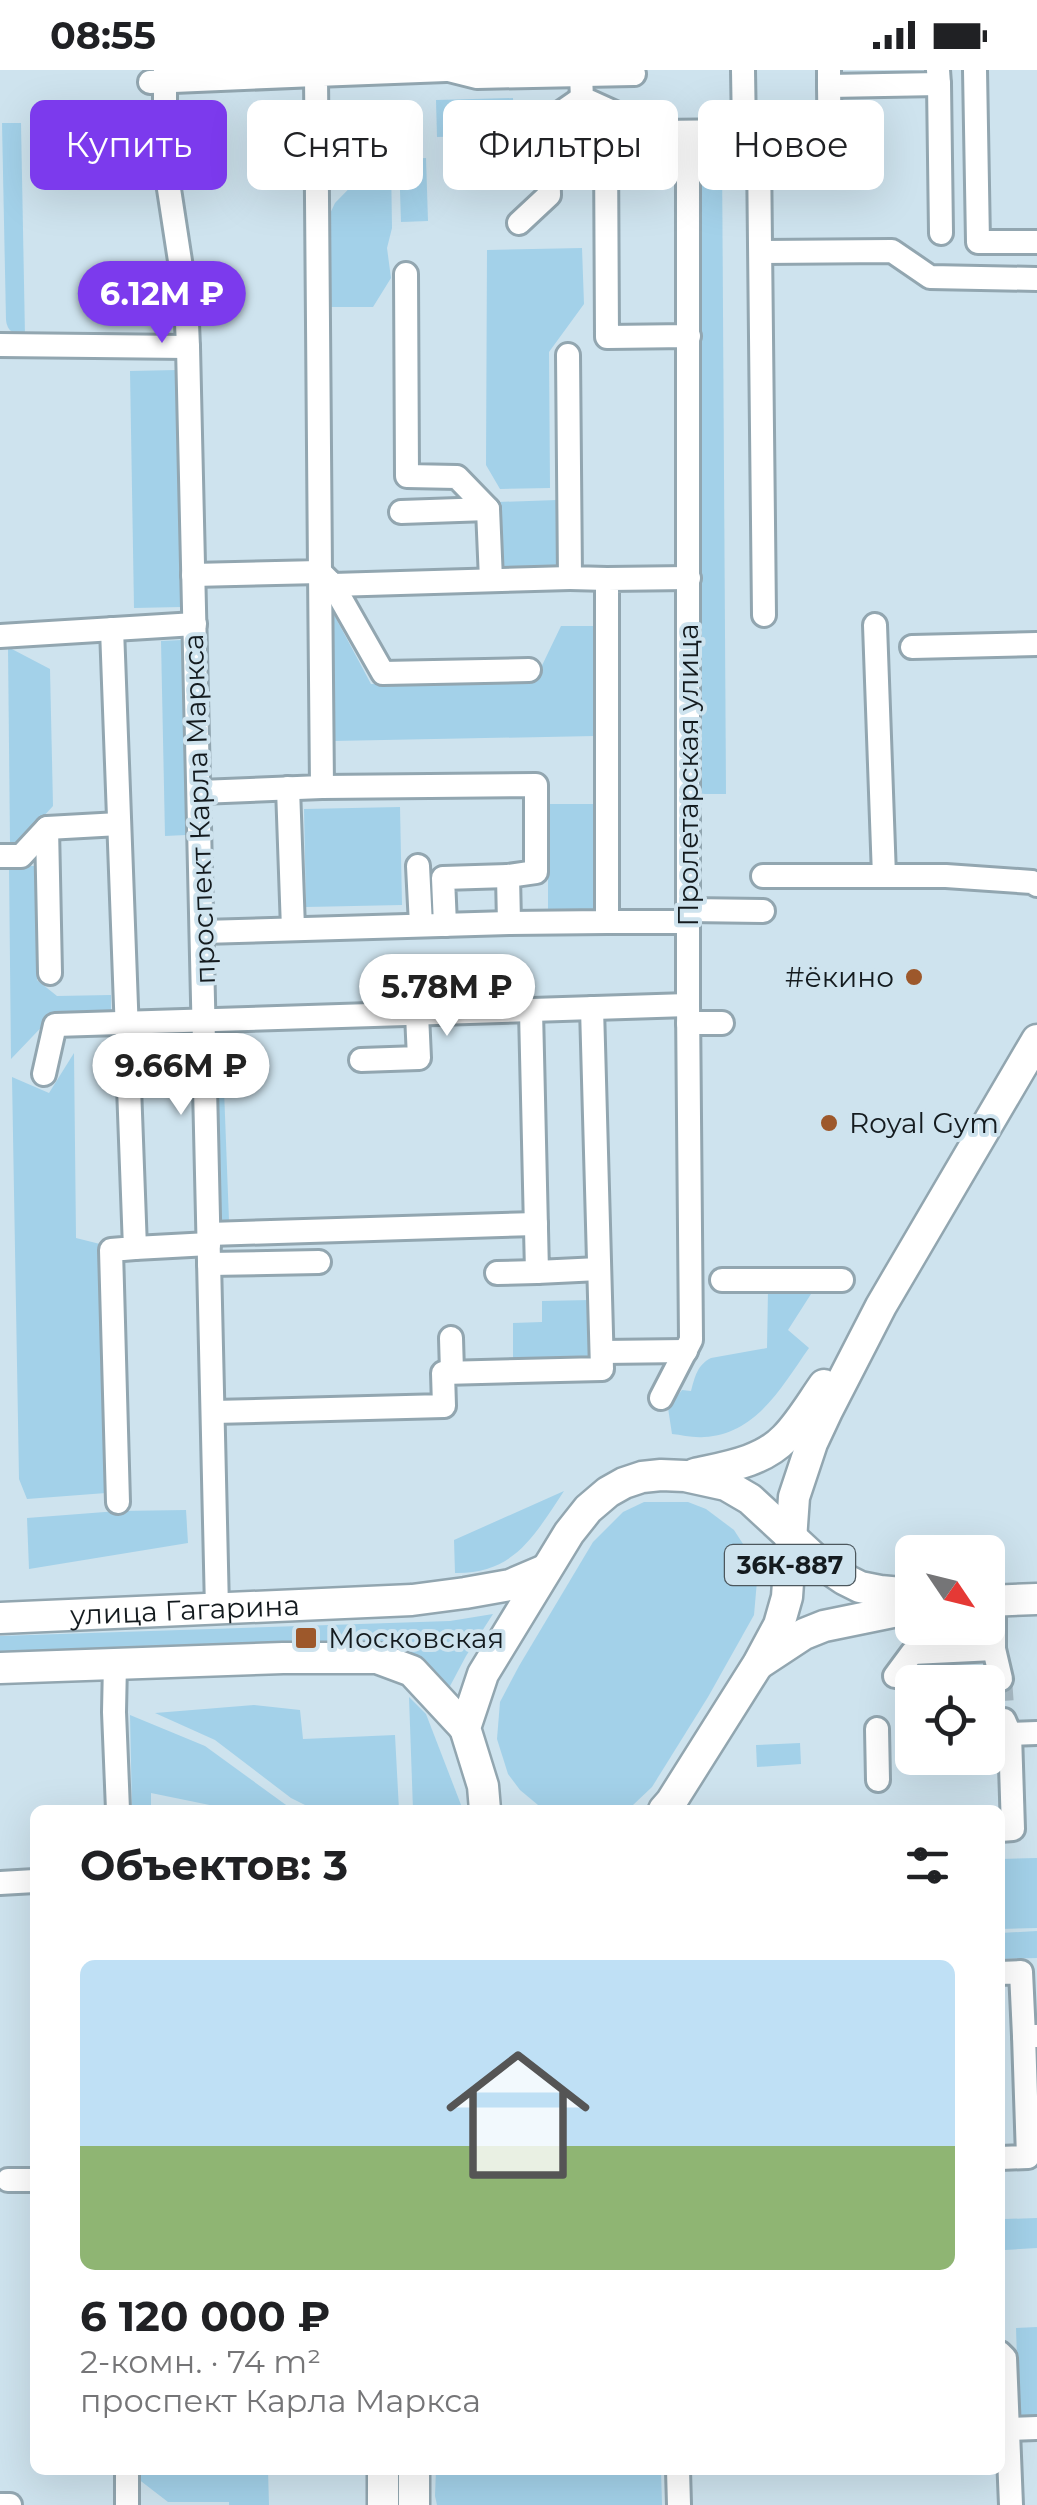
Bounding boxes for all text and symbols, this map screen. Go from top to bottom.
text: 08:55 [50,12,156,59]
chip: Купить [30,100,227,190]
chip: Снять [247,100,423,190]
chip: Фильтры [443,100,678,190]
chip: Новое [698,100,884,190]
pin: 6.12M ₽ [70,261,254,346]
text: 6.12M ₽ [100,274,224,313]
street label: Пролетарская улица [671,624,705,926]
street label: проспект Карла Маркса [176,633,222,985]
pin: 5.78M ₽ [355,954,539,1039]
place label: #ёкино [785,960,894,994]
marker: #ёкино [903,966,925,988]
text: 5.78M ₽ [381,967,513,1006]
pin: 9.66M ₽ [89,1033,273,1118]
text: 9.66M ₽ [114,1046,248,1085]
place label: Royal Gym [849,1106,999,1140]
marker: Royal Gym [818,1112,840,1134]
north arrow [895,1535,1005,1645]
map controls [895,1535,1005,1775]
road number: 36К-887 [725,1545,855,1585]
street label: улица Гагарина [68,1588,300,1632]
place label: Московская [328,1621,504,1655]
marker: Московская [293,1625,319,1651]
button: locate [895,1665,1005,1775]
icon: filters [900,1838,955,1893]
text: Объектов: 3 [80,1839,348,1891]
icon: home [428,2025,608,2205]
text: 6 120 000 ₽ [80,2290,330,2342]
text: 2-комн. · 74 m² [80,2342,321,2381]
text: проспект Карла Маркса [80,2381,481,2420]

